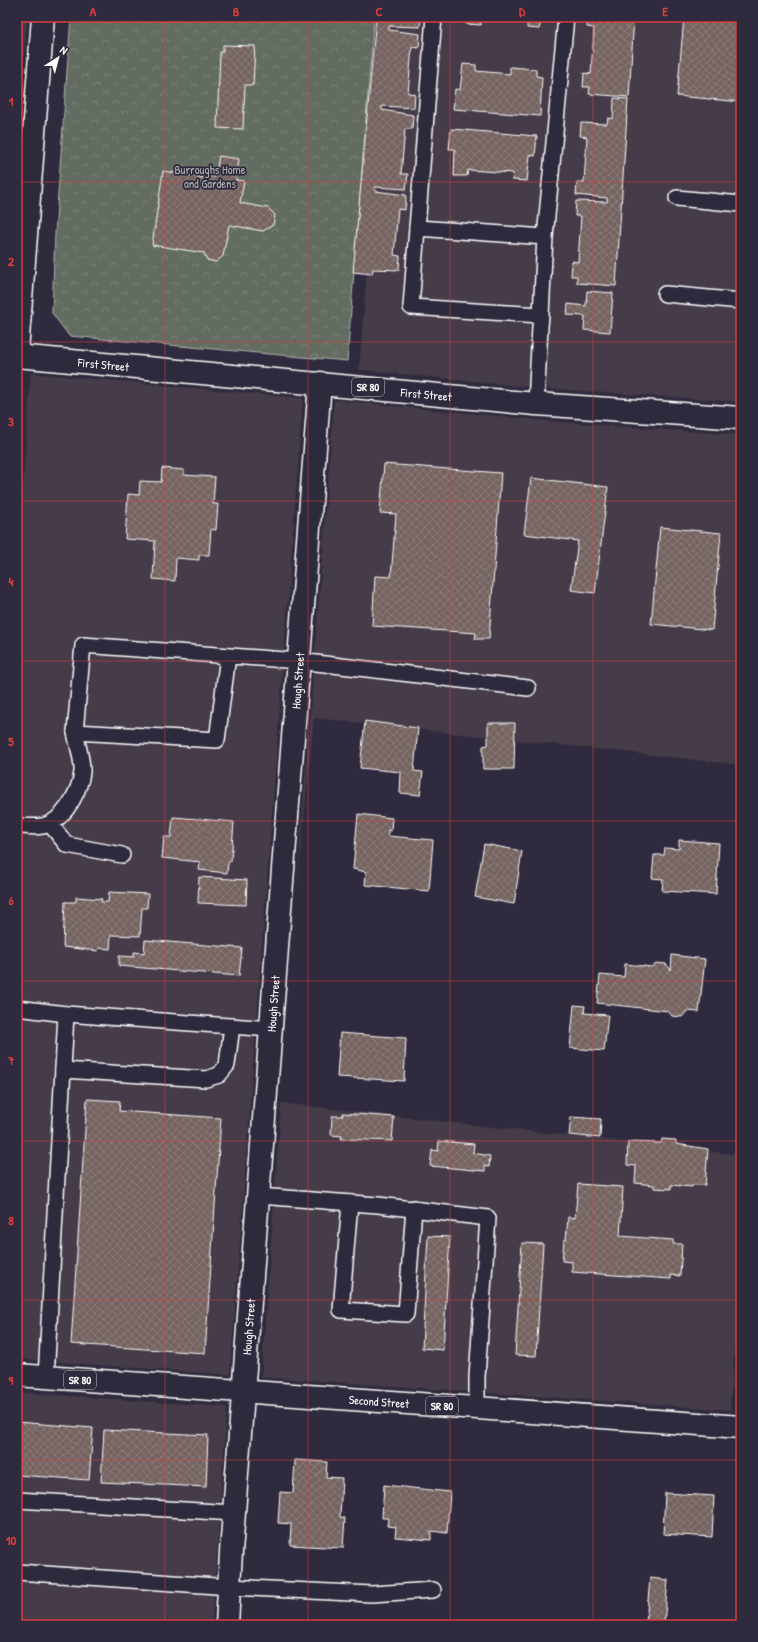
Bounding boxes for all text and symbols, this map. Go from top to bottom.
text: A [90,2,97,20]
text: B [233,2,240,20]
text: C [375,2,383,20]
text: D [519,2,526,20]
text: E [662,2,668,20]
north arrow [38,38,78,78]
text: N [57,43,70,57]
text: 1 [9,92,14,110]
park label: Burroughs Home and Gardens [175,161,246,192]
text: 2 [8,252,15,270]
street label: First Street [76,353,131,375]
road number: SR 80 [352,378,384,396]
street label: First Street [399,383,453,405]
text: 3 [8,412,14,430]
text: 4 [9,572,14,590]
street label: Hough Street [287,651,308,709]
text: 5 [8,732,14,750]
text: 6 [8,891,14,909]
street label: Hough Street [262,974,283,1032]
text: 7 [7,1051,15,1069]
text: 8 [8,1211,14,1229]
street label: Hough Street [238,1297,259,1356]
text: 9 [9,1371,14,1389]
road number: SR 80 [64,1371,96,1389]
street label: Second Street [348,1390,411,1412]
road number: SR 80 [426,1397,458,1415]
text: 10 [6,1531,16,1549]

